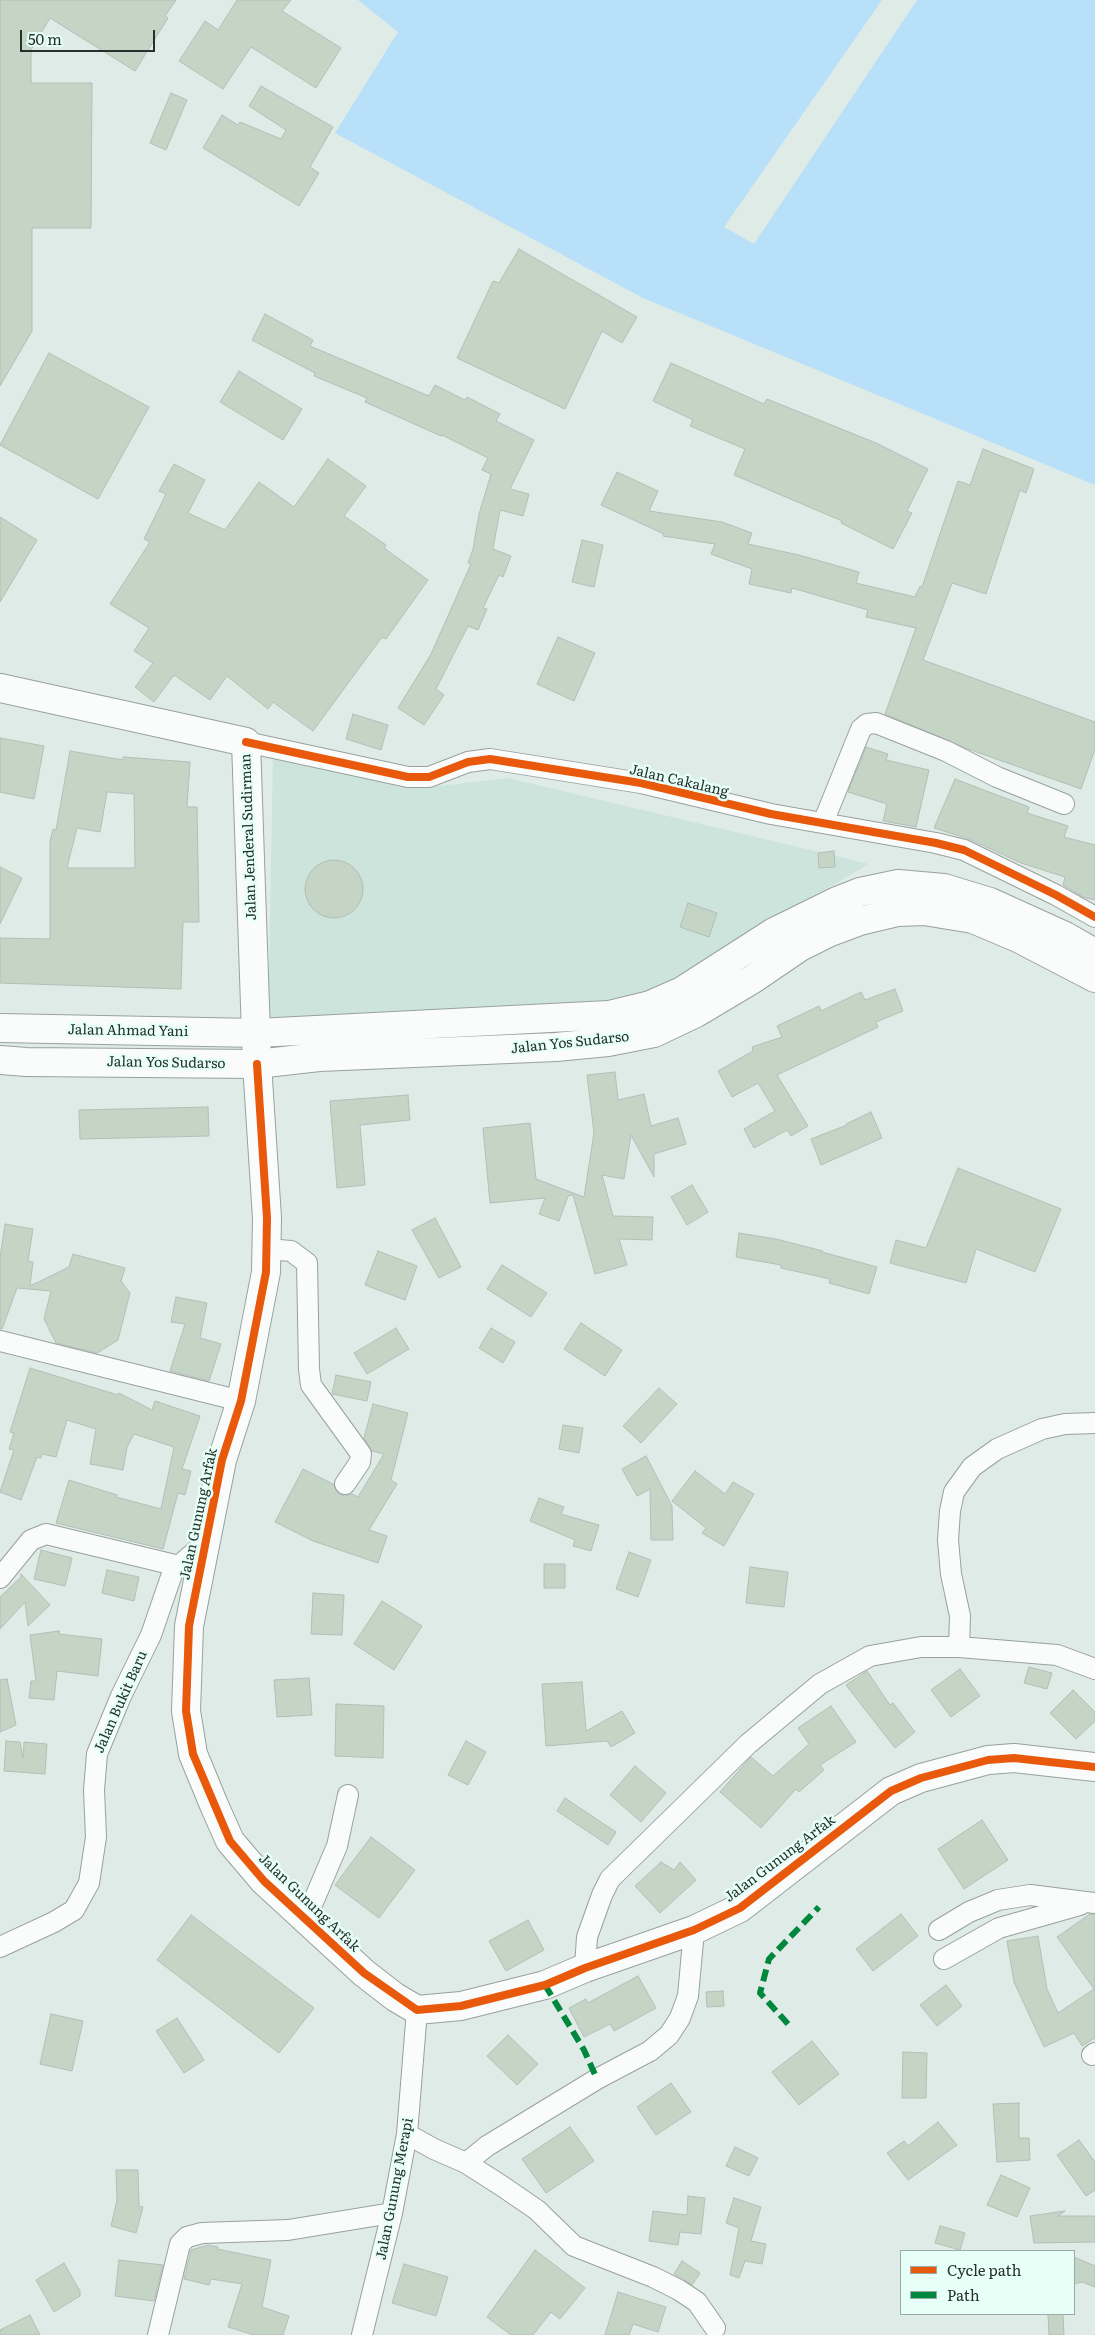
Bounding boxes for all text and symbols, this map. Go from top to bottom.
scale bar [22,20,158,52]
text: 50 m [28,27,62,50]
street label: Jalan Jenderal Sudirman [238,753,260,921]
street label: Jalan Cakalang [628,761,730,801]
street label: Jalan Ahmad Yani [67,1022,189,1040]
street label: Jalan Yos Sudarso [510,1028,630,1058]
street label: Jalan Yos Sudarso [106,1054,226,1072]
street label: Jalan Gunung Arfak [177,1447,221,1581]
street label: Jalan Bukit Baru [91,1648,151,1756]
street label: Jalan Gunung Arfak [721,1812,839,1906]
street label: Jalan Gunung Arfak [255,1850,363,1956]
street label: Jalan Gunung Merapi [373,2117,417,2261]
legend [900,2250,1075,2315]
text: Cycle path [947,2258,1021,2281]
text: Path [947,2283,980,2306]

